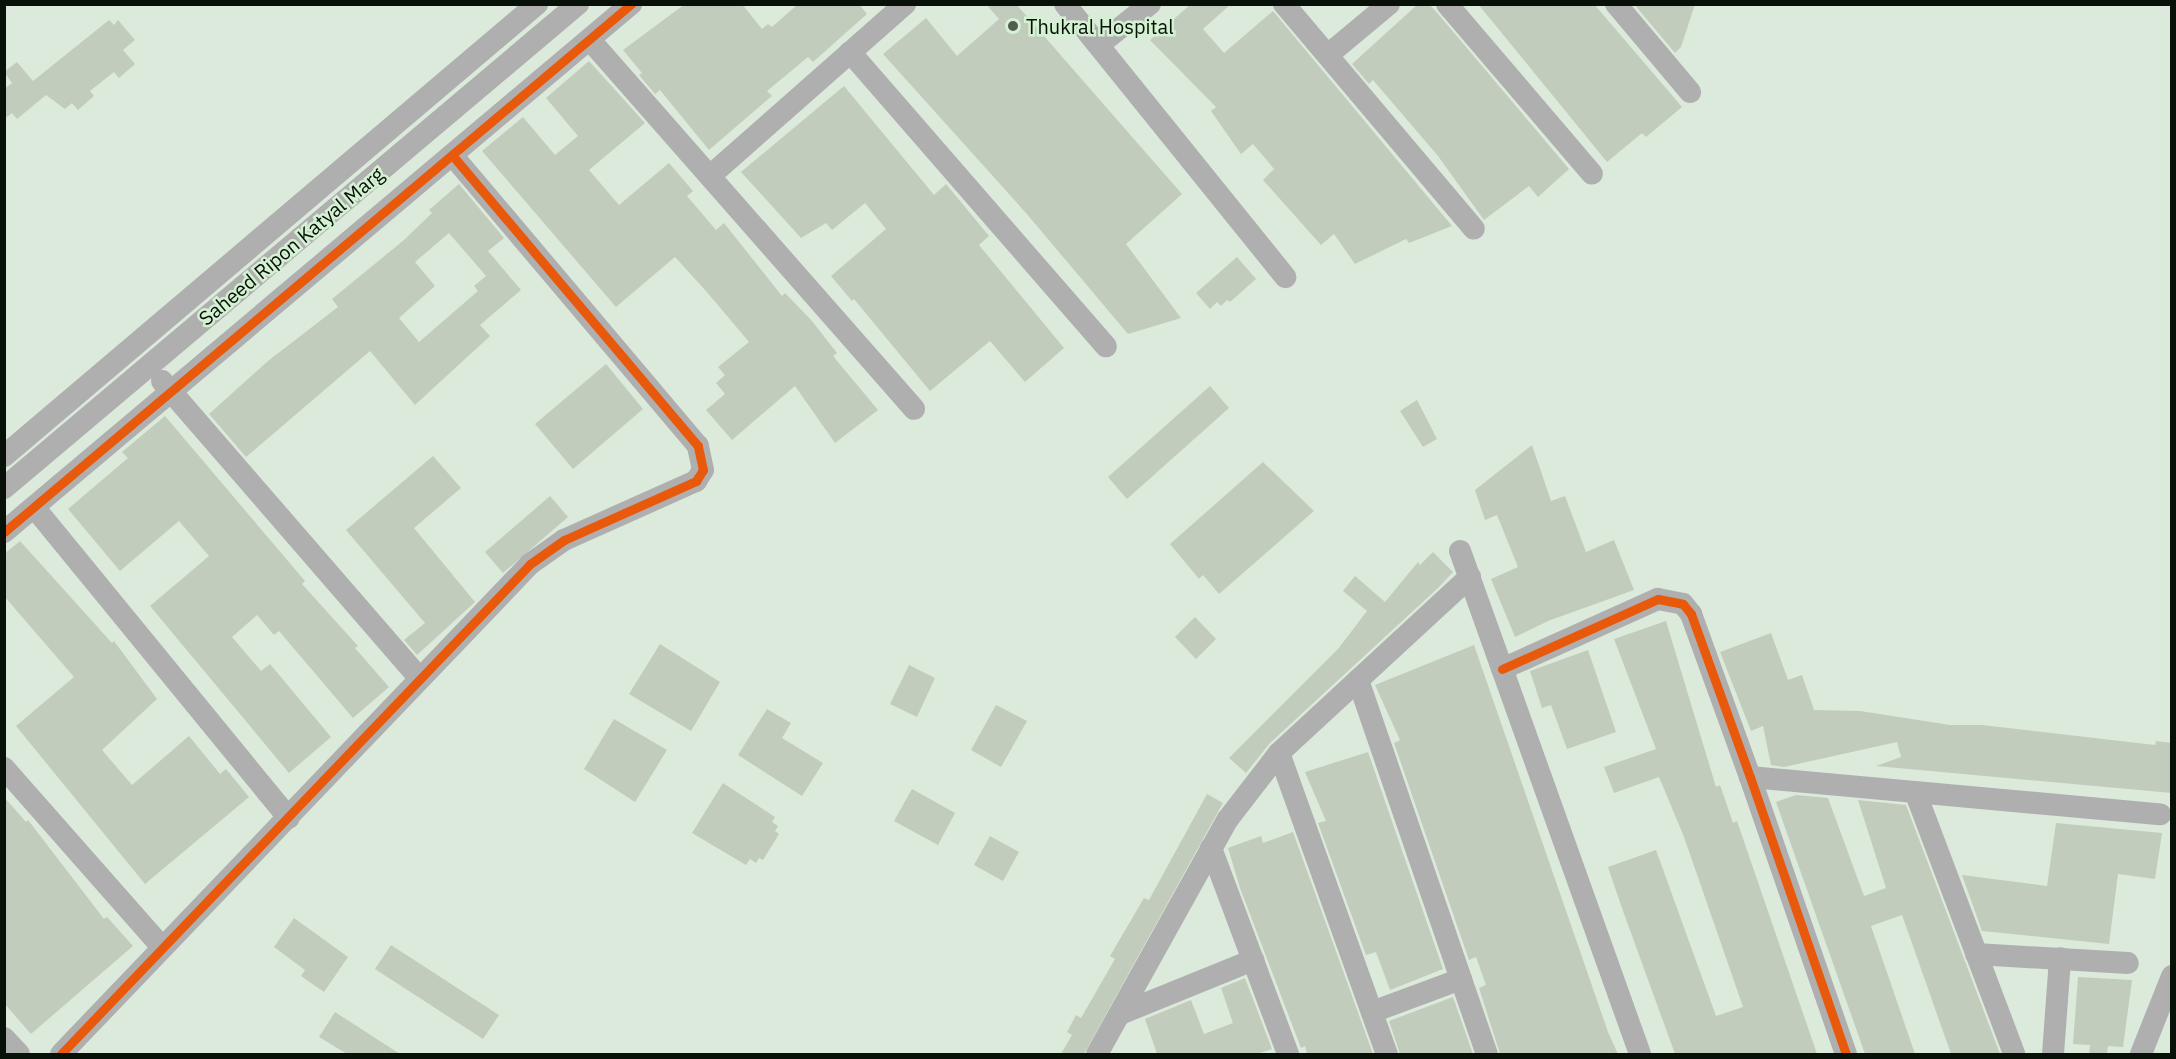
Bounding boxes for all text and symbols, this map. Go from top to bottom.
place label: Thukral Hospital [1026,14,1174,38]
marker: Thukral Hospital [1004,17,1022,35]
street label: Saheed Ripon Katyal Marg [194,162,388,330]

